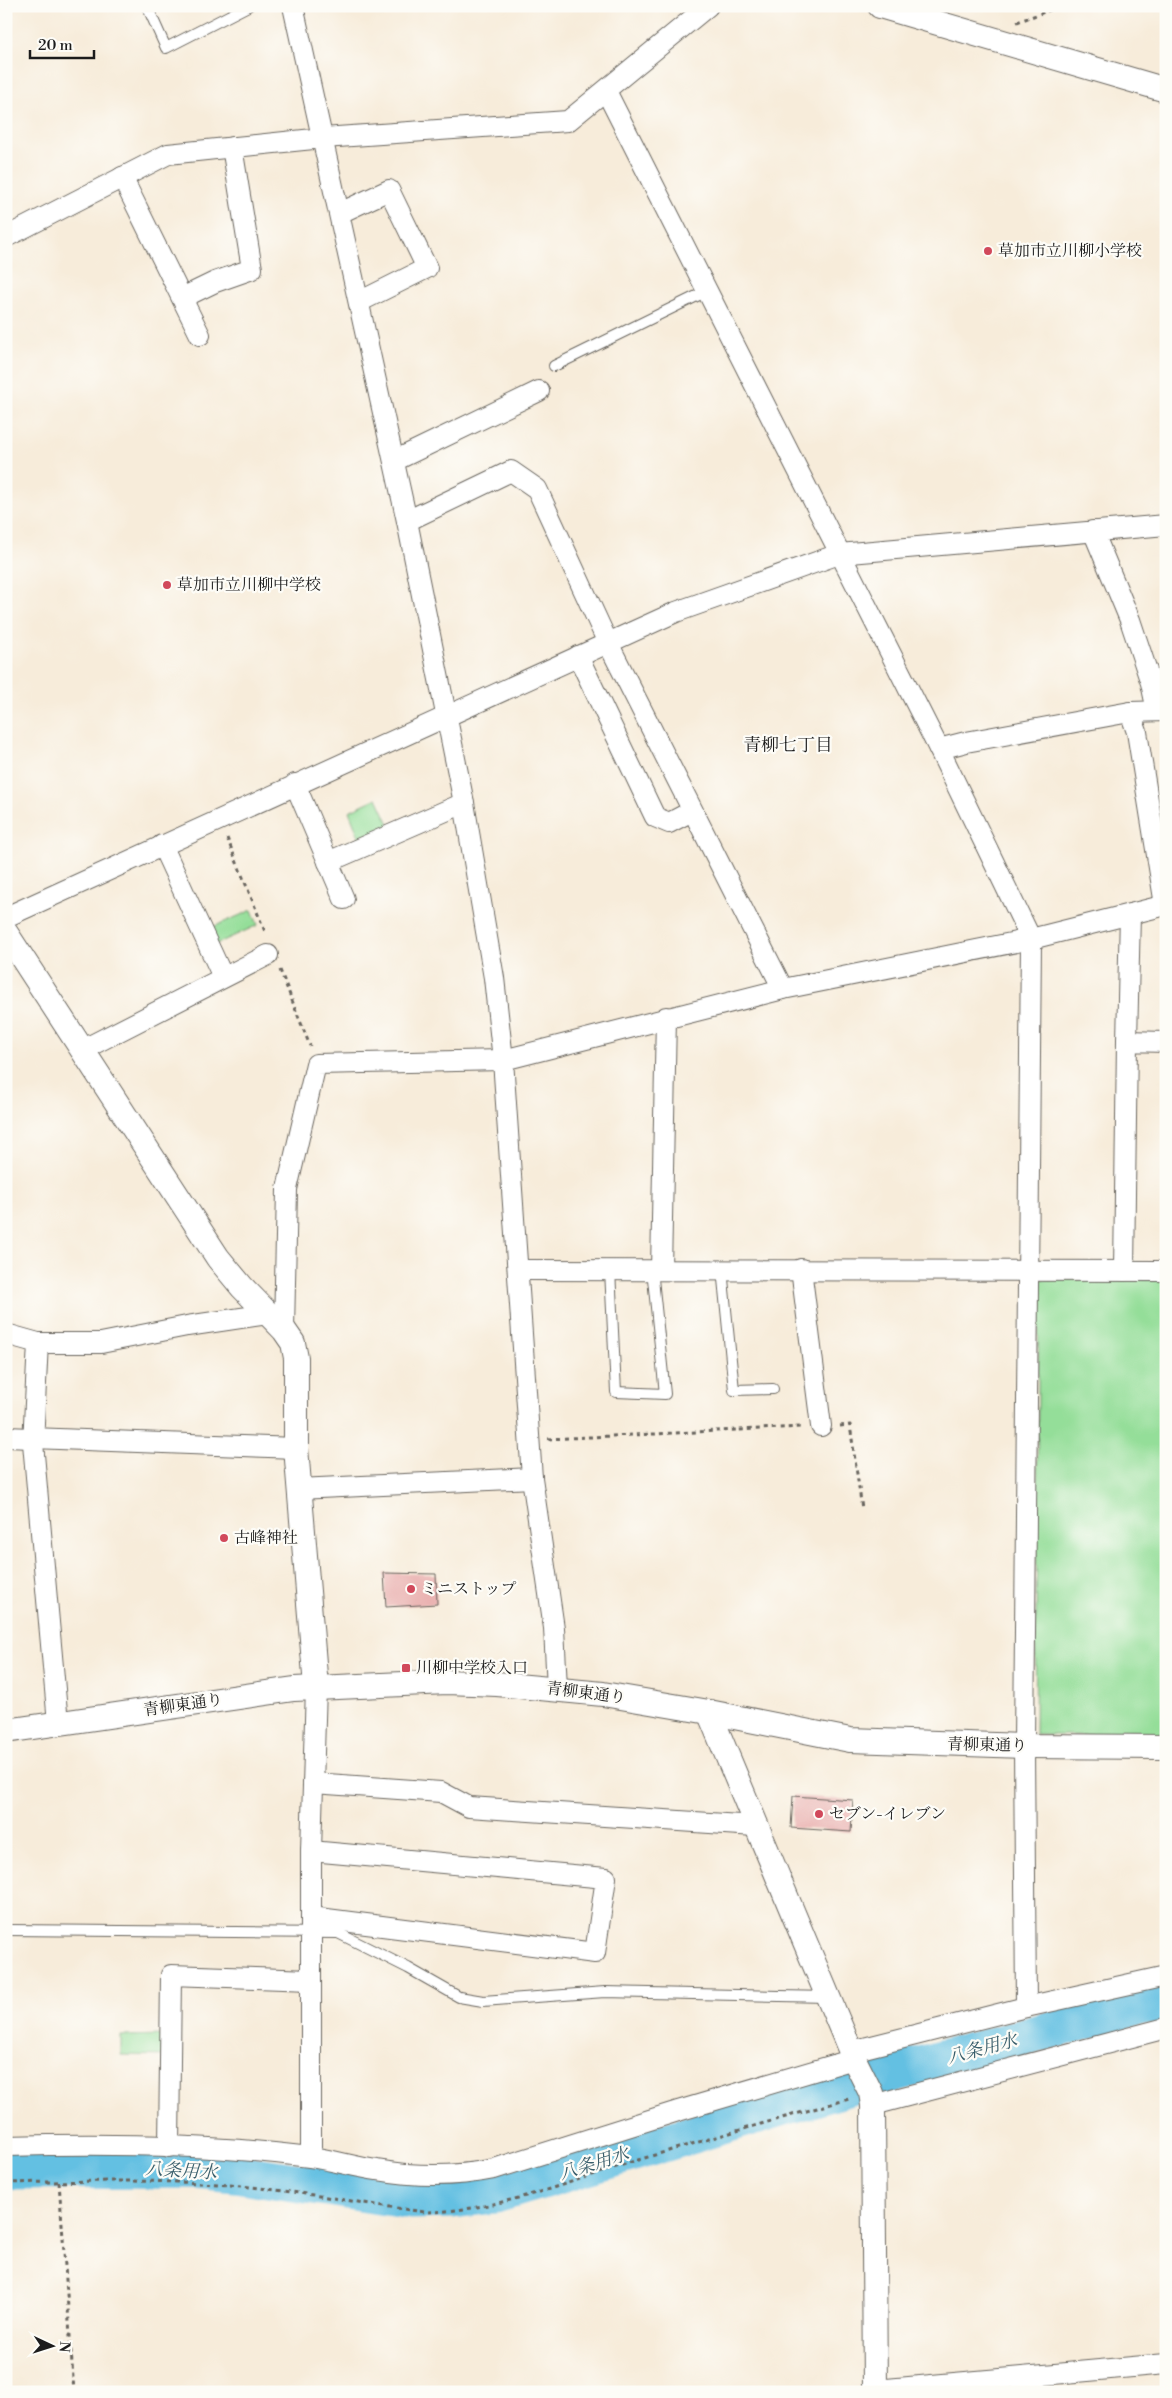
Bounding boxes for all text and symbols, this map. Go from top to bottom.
scale bar [30,28,94,60]
text: 20 m [38,36,73,55]
place label: 草加市立川柳小学校 [998,241,1142,261]
marker: 草加市立川柳小学校 [982,245,994,257]
place label: 草加市立川柳中学校 [177,575,321,595]
marker: 草加市立川柳中学校 [161,579,173,591]
district label: 青柳七丁目 [743,734,833,757]
place label: 古峰神社 [234,1528,298,1548]
marker: 古峰神社 [218,1532,230,1544]
place label: ミニストップ [421,1579,517,1599]
marker: ミニストップ [405,1583,417,1595]
place label: 川柳中学校入口 [416,1658,528,1678]
marker: 川柳中学校入口 [400,1662,412,1674]
street label: 青柳東通り [545,1678,627,1708]
street label: 青柳東通り [142,1690,224,1720]
street label: 青柳東通り [947,1734,1027,1756]
place label: セブン-イレブン [829,1804,946,1824]
marker: セブン-イレブン [813,1808,825,1820]
water label: 八条用水 [944,2028,1022,2069]
water label: 八条用水 [556,2142,634,2186]
water label: 八条用水 [144,2158,220,2184]
north arrow [28,2320,78,2370]
text: N [55,2341,73,2353]

